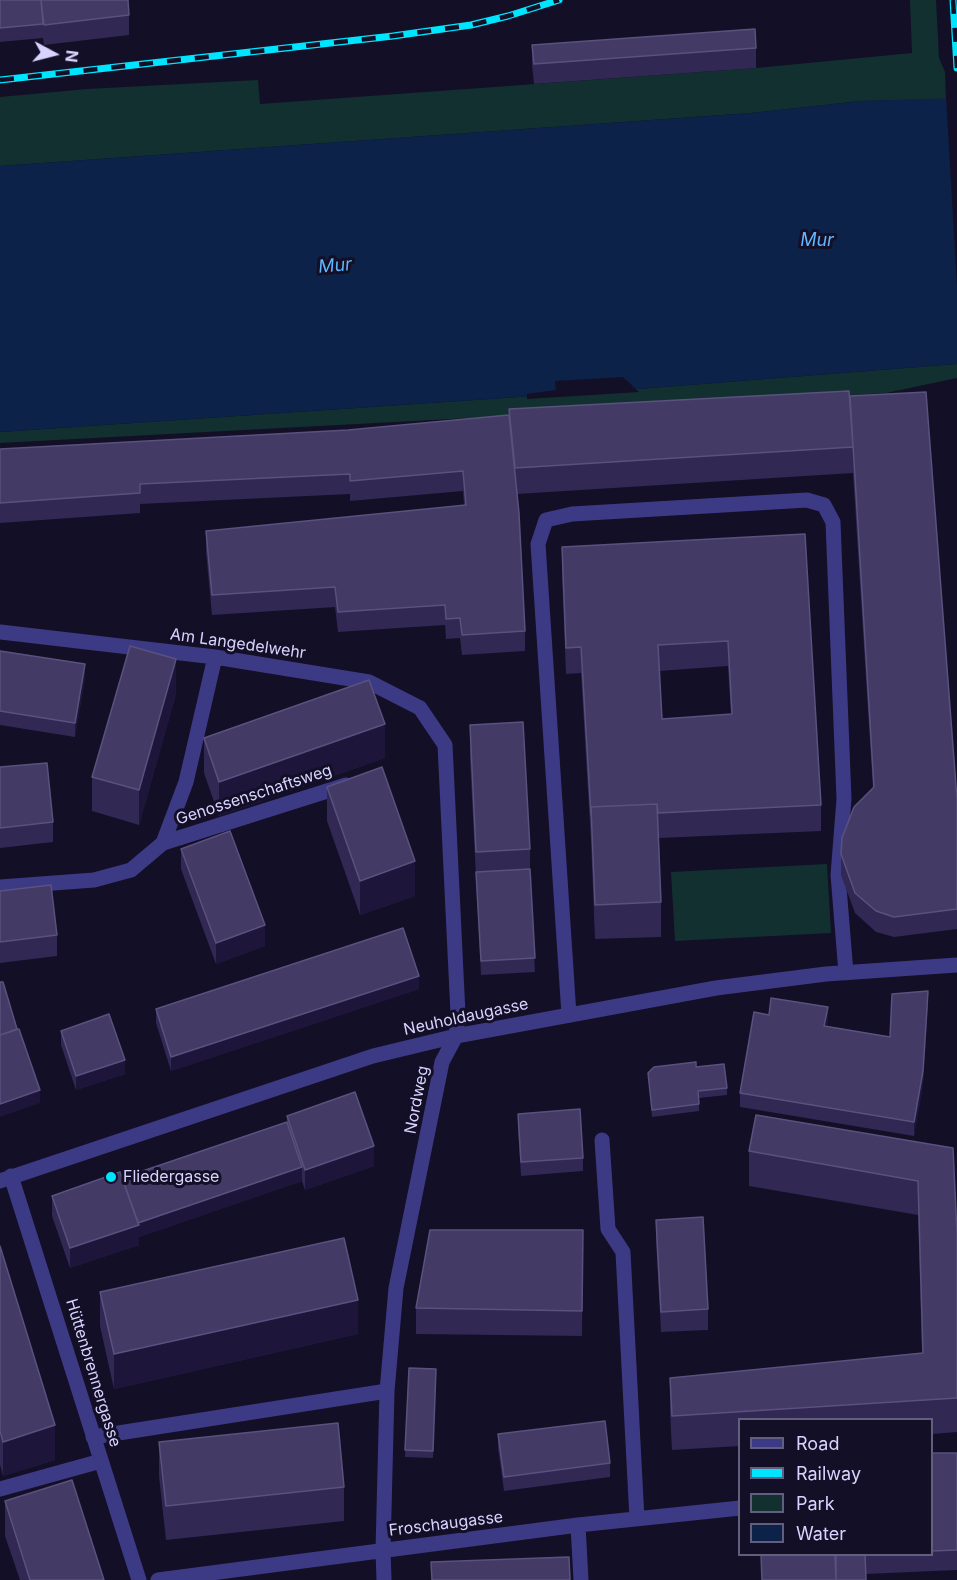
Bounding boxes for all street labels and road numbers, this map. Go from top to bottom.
street label: Am Langedelwehr [169,625,307,663]
street label: Genossenschaftsweg [174,761,334,829]
street label: Neuholdaugasse [402,994,530,1040]
street label: Nordweg [401,1064,433,1136]
street label: Hüttenbrennergasse [61,1297,125,1449]
street label: Froschaugasse [388,1507,504,1541]

